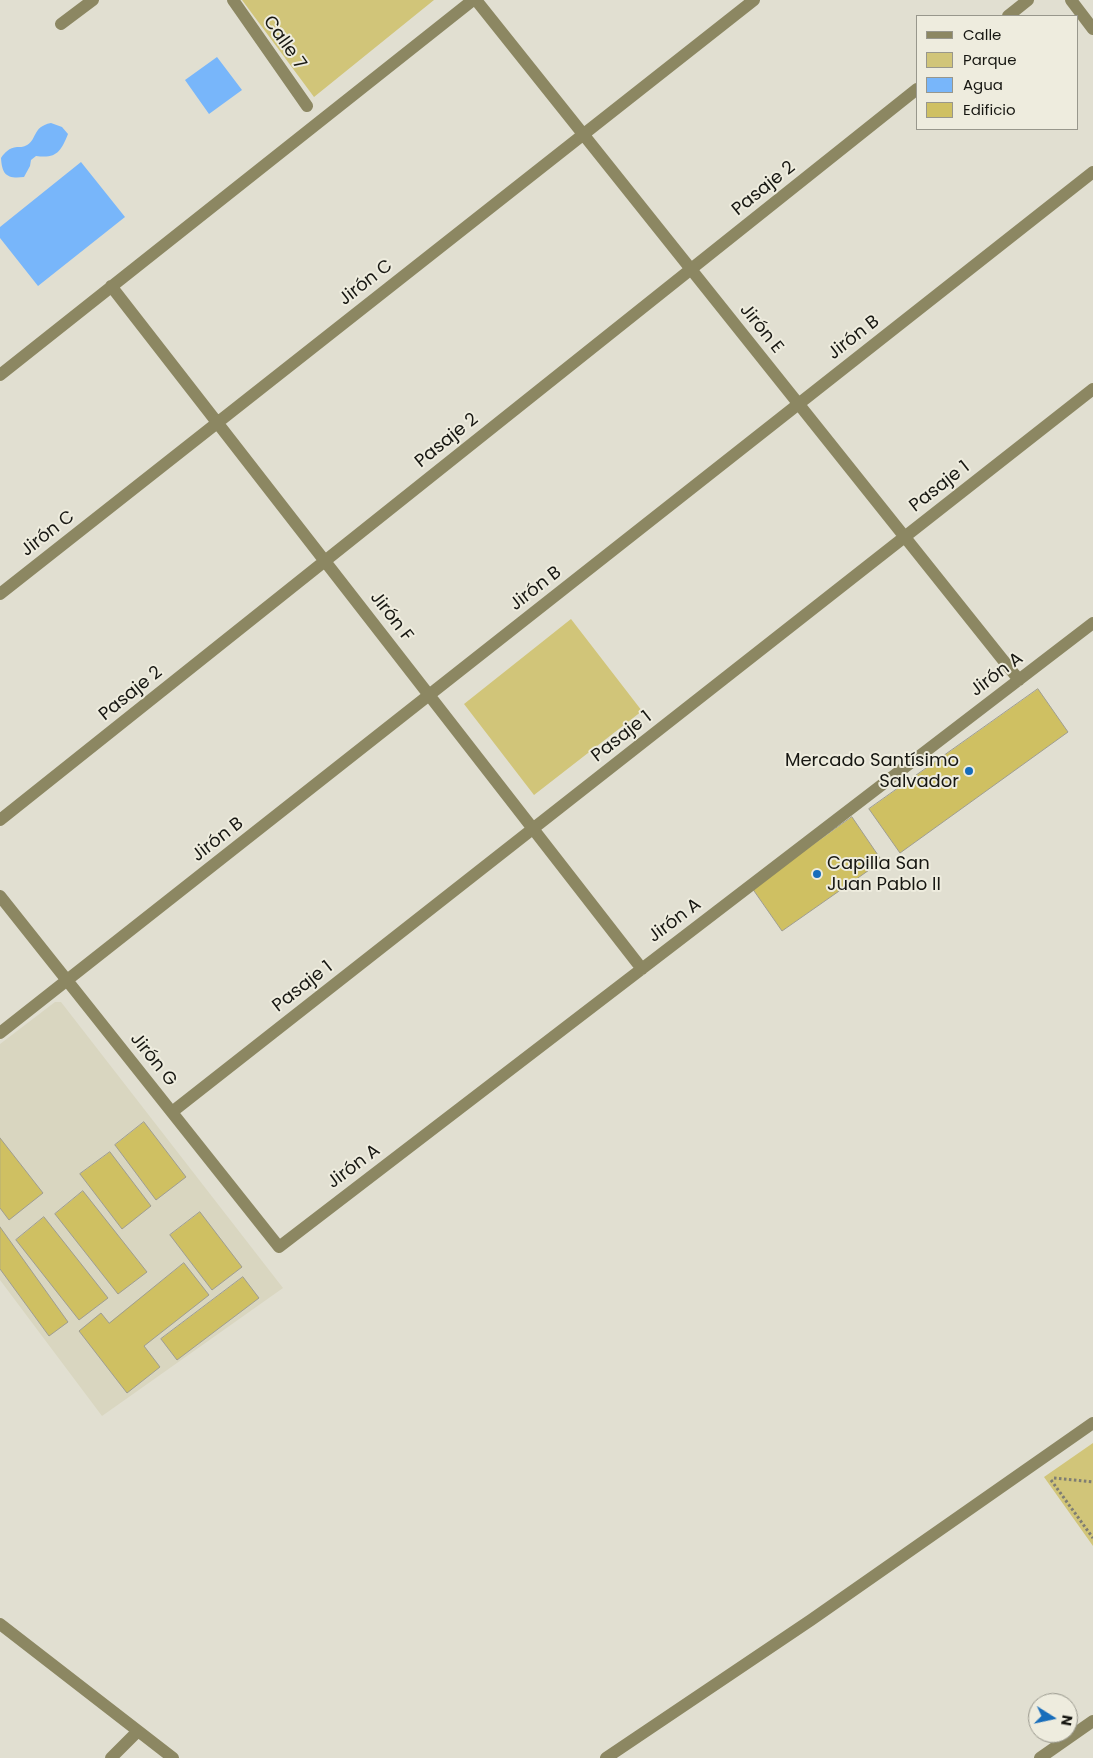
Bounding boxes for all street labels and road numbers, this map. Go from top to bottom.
street label: Calle 7 [258,12,310,74]
street label: Pasaje 2 [728,157,800,221]
street label: Jirón C [335,255,397,311]
street label: Jirón E [734,300,788,358]
street label: Jirón B [824,311,884,365]
street label: Pasaje 2 [411,409,483,473]
street label: Pasaje 1 [906,457,974,517]
street label: Jirón C [17,506,79,562]
street label: Jirón B [506,562,566,616]
street label: Jirón F [365,588,417,646]
street label: Jirón A [966,648,1028,702]
street label: Pasaje 2 [95,662,167,726]
street label: Pasaje 1 [588,707,656,767]
street label: Jirón B [188,813,248,867]
street label: Jirón A [644,894,706,948]
street label: Pasaje 1 [269,957,337,1017]
street label: Jirón G [125,1029,181,1091]
street label: Jirón A [323,1140,385,1194]

